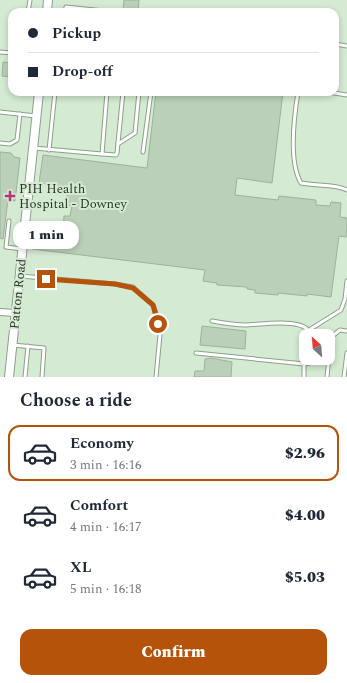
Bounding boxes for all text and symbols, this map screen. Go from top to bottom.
text: Pickup [52,22,101,45]
text: Drop-off [52,60,113,83]
place label: PIH Health Hospital - Downey [19,179,127,214]
marker: PIH Health Hospital - Downey [4,190,16,202]
callout: 1 min [13,221,79,249]
text: 1 min [28,225,64,245]
street label: Patton Road [4,258,32,330]
route end [37,270,55,288]
route start [149,315,167,333]
north arrow [299,329,335,365]
map controls [299,329,335,365]
text: Choose a ride [20,387,132,414]
text: Economy [70,432,134,455]
icon: car [22,435,58,471]
text: $2.96 [285,442,325,465]
text: 3 min · 16:16 [70,455,142,475]
text: Comfort [70,494,128,517]
icon: car [22,497,58,533]
text: $4.00 [285,504,325,527]
text: 4 min · 16:17 [70,517,142,537]
text: XL [70,556,91,579]
icon: car [22,559,58,595]
text: $5.03 [285,566,325,589]
text: 5 min · 16:18 [70,579,142,599]
button: Confirm [20,629,327,675]

